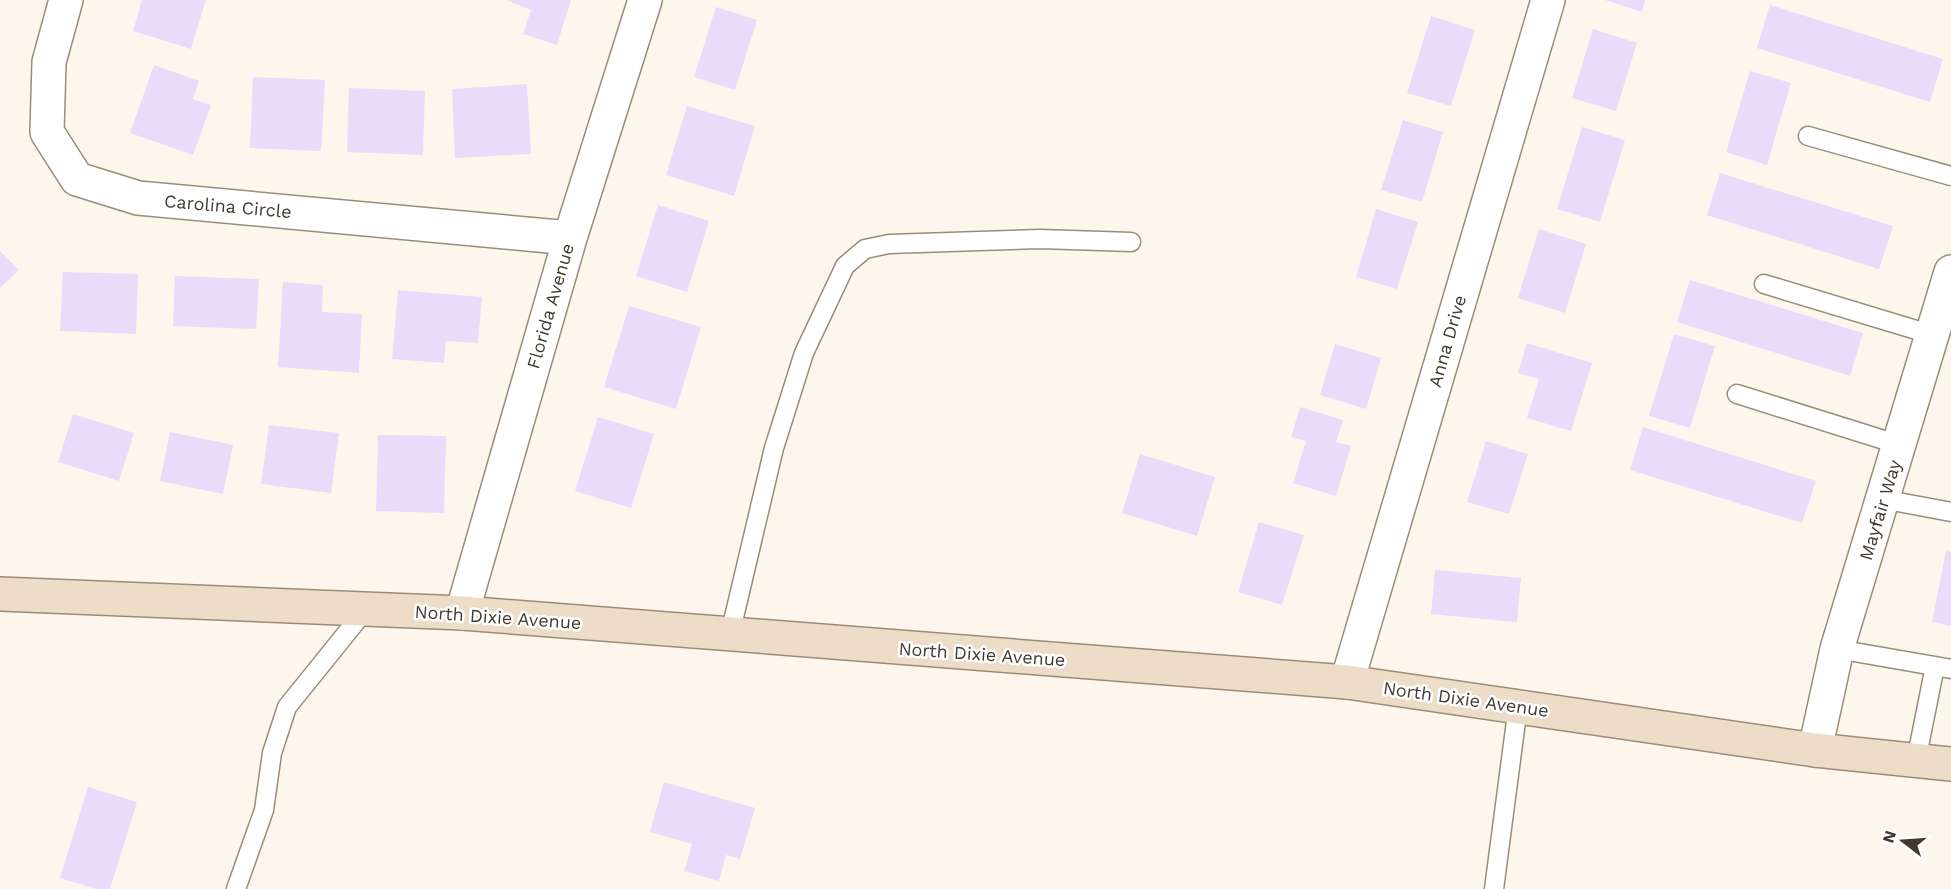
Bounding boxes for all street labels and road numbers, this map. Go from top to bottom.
street label: Carolina Circle [163,190,293,222]
street label: Florida Avenue [522,241,578,371]
street label: Anna Drive [1424,293,1470,389]
street label: Mayfair Way [1855,457,1905,563]
street label: North Dixie Avenue [414,601,582,633]
street label: North Dixie Avenue [898,638,1066,670]
street label: North Dixie Avenue [1382,677,1550,721]

